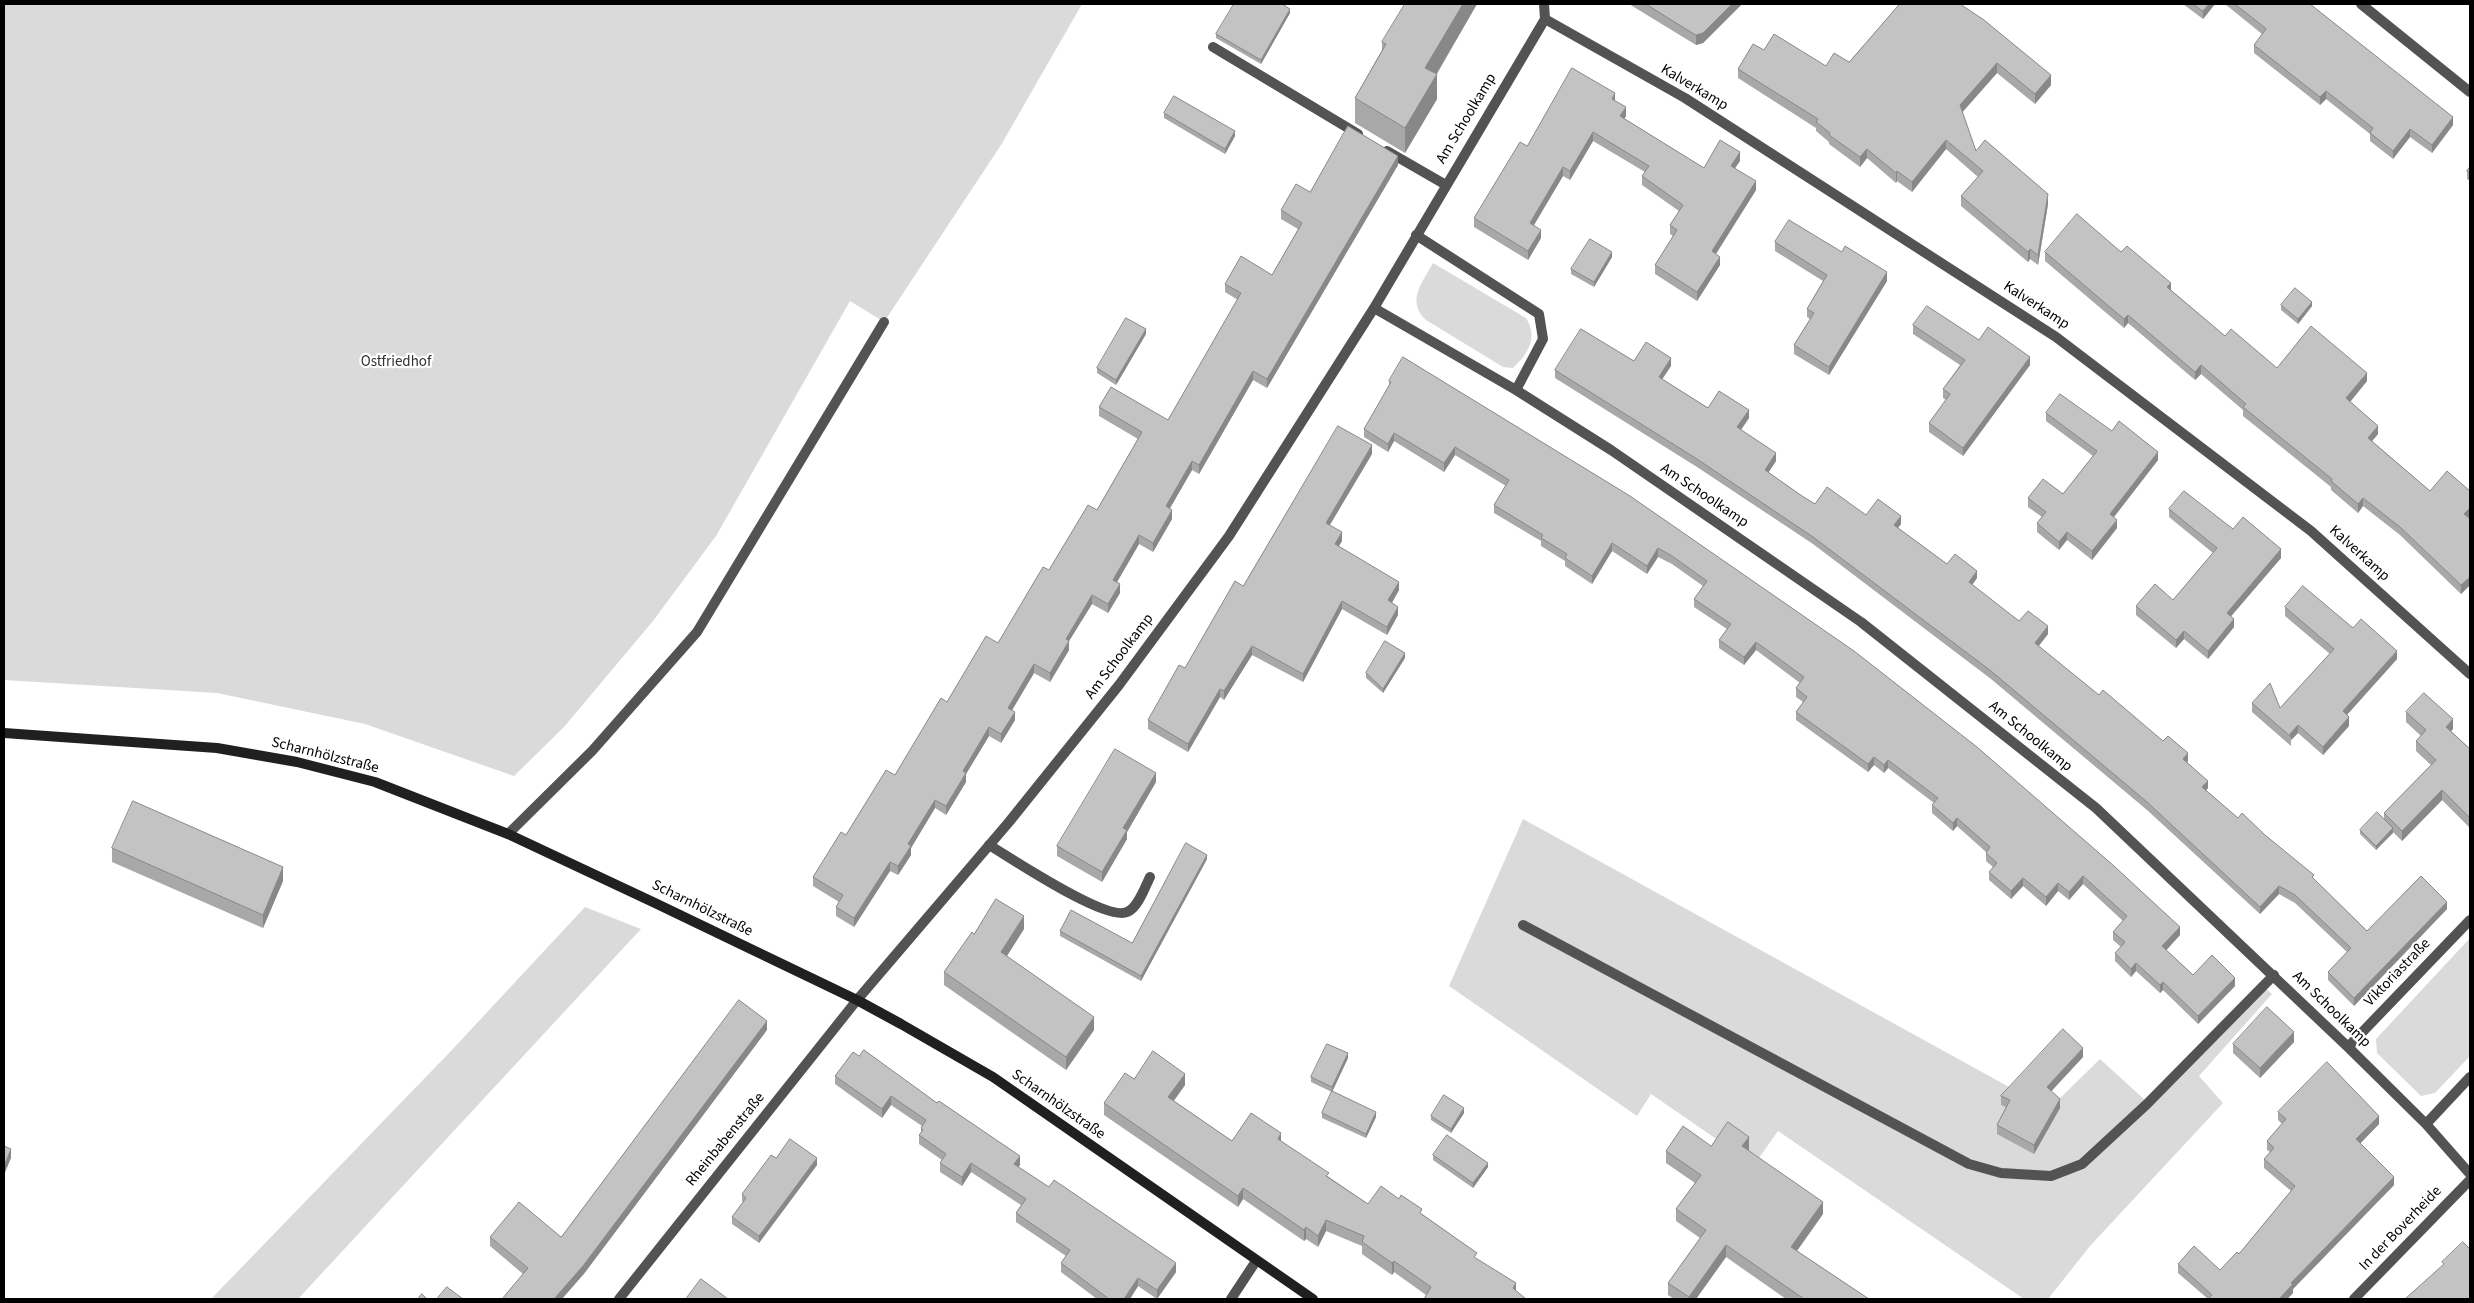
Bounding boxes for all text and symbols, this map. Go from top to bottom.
street label: Kalverkamp [1657,61,1731,115]
street label: Am Schoolkamp [1433,71,1501,167]
street label: Kalverkamp [2000,278,2072,334]
park label: Ostfriedhof [361,354,431,372]
street label: Am Schoolkamp [1657,460,1751,532]
street label: Kalverkamp [2325,522,2393,586]
street label: Am Schoolkamp [1082,611,1158,703]
street label: Am Schoolkamp [1985,698,2075,776]
street label: Scharnhölzstraße [269,734,381,778]
street label: Scharnhölzstraße [649,877,755,941]
street label: Viktoriastraße [2361,935,2435,1011]
street label: Am Schoolkamp [2288,968,2374,1052]
street label: Scharnhölzstraße [1008,1066,1108,1144]
street label: Rheinbabenstraße [683,1090,769,1190]
street label: In der Boverheide [2356,1183,2446,1275]

